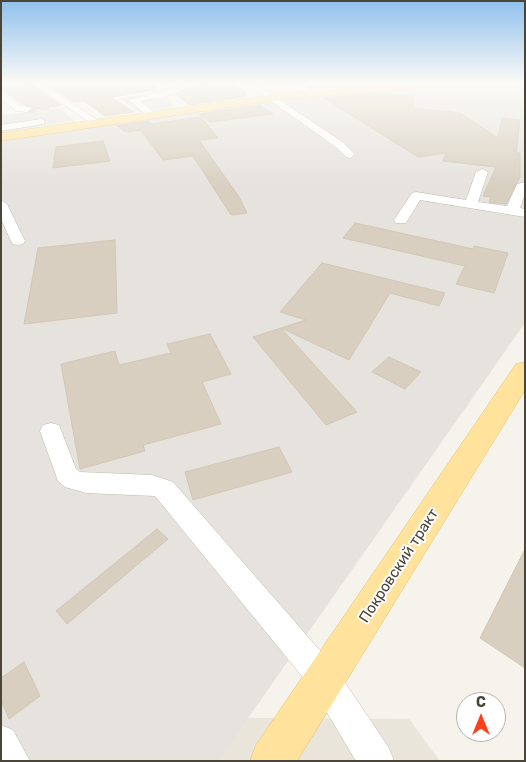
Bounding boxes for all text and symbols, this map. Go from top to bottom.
street label: Покровский тракт [355,506,443,626]
north arrow [456,692,506,742]
text: С [476,694,486,711]

